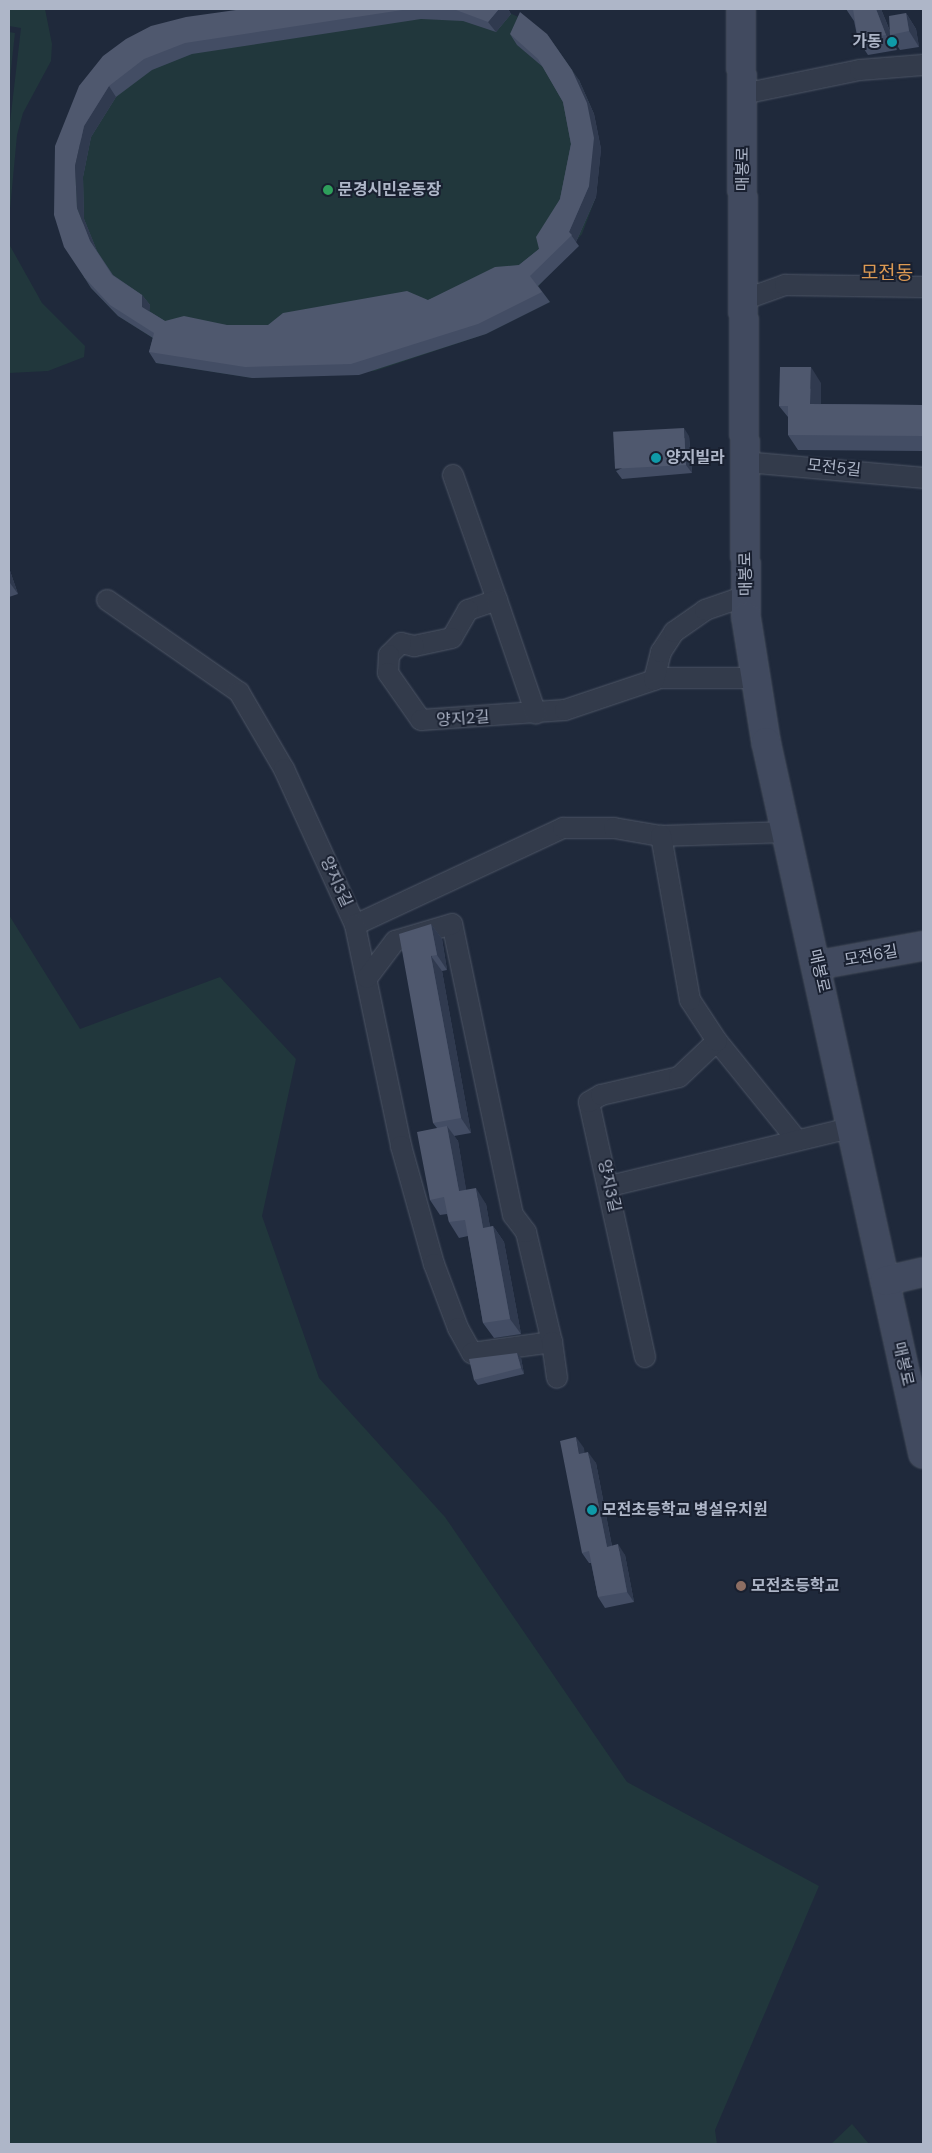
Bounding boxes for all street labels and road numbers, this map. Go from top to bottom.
street label: 매봉로 [733,147,753,191]
street label: 모전5길 [806,456,862,480]
street label: 매봉로 [736,552,756,596]
street label: 양지2길 [436,708,490,730]
street label: 양지3길 [316,854,356,910]
street label: 모전6길 [843,942,899,970]
street label: 매봉로 [805,947,833,995]
street label: 양지3길 [594,1158,624,1214]
street label: 매봉로 [889,1340,917,1388]

